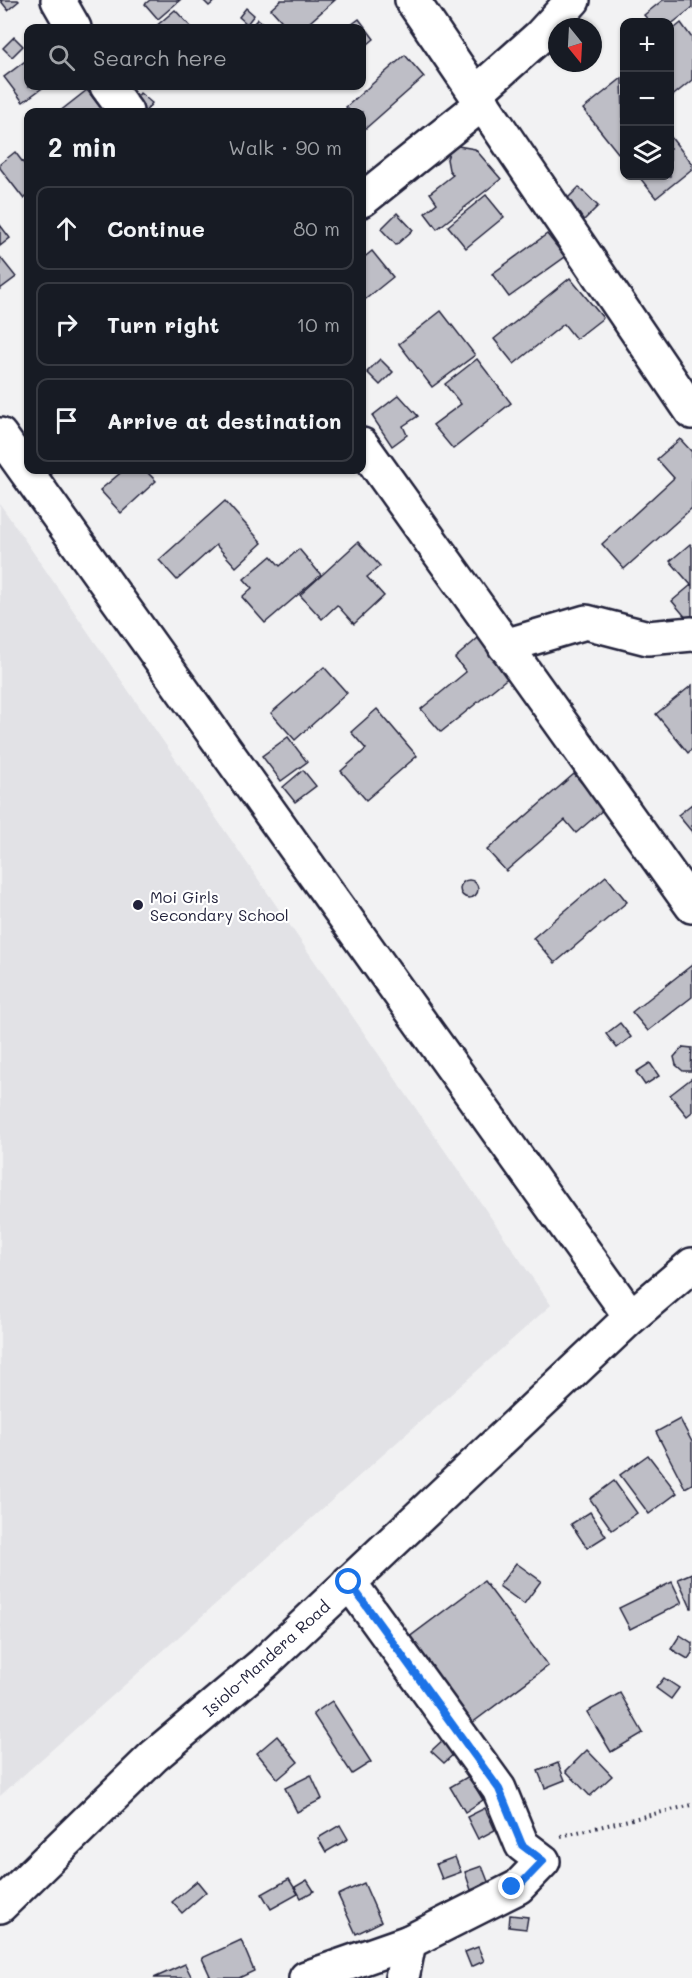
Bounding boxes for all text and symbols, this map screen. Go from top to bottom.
north arrow [548,18,602,72]
map controls [620,18,674,180]
button: + [620,18,674,72]
search box [24,24,366,90]
icon: search [45,41,78,74]
text: Search here [93,43,227,72]
button: − [620,72,674,126]
button: layers [620,126,674,180]
text: 2 min [48,130,116,164]
text: Walk · 90 m [228,134,342,160]
icon: ahead [50,212,83,245]
text: Continue [107,214,205,243]
text: 80 m [293,215,340,241]
icon: right [50,308,83,341]
text: Turn right [107,310,219,339]
text: 10 m [296,311,340,337]
icon: arrive [50,404,83,437]
text: Arrive at destination [107,406,342,435]
place label: Moi Girls Secondary School [150,886,289,925]
marker: Moi Girls Secondary School [131,898,145,912]
route start [335,1568,361,1594]
street label: Isiolo-Mandera Road [198,1595,334,1721]
route end [498,1873,524,1899]

